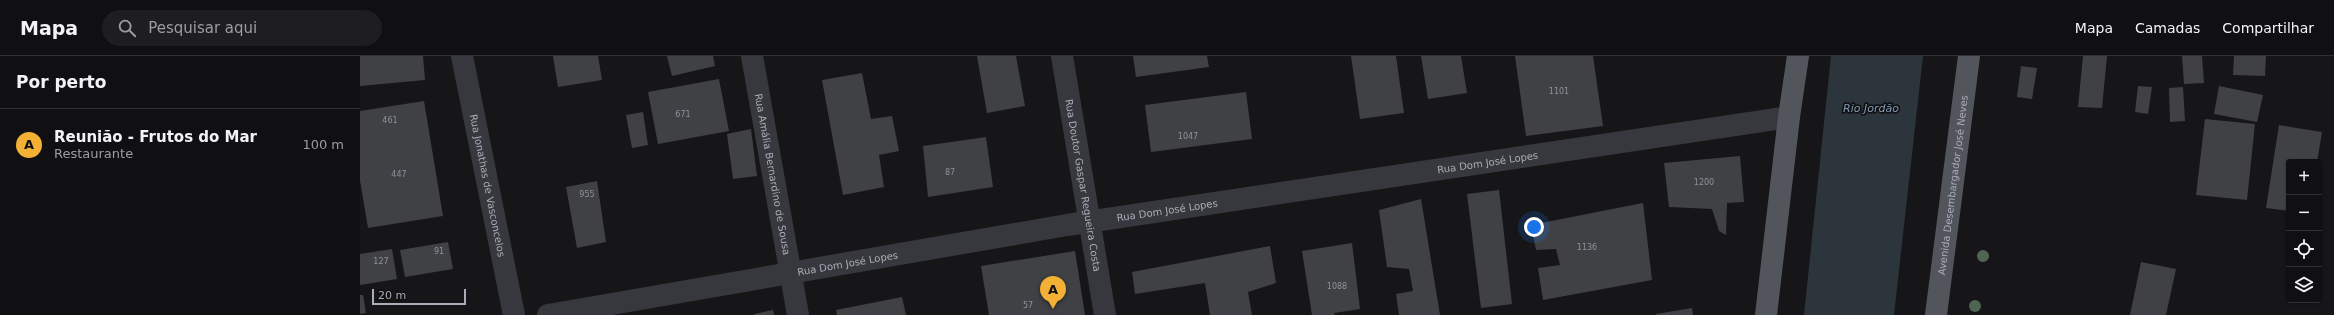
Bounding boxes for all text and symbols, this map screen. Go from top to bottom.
search box [102,10,382,46]
text: Mapa [20,17,78,39]
icon: search [116,17,138,39]
text: Pesquisar aqui [148,19,257,37]
text: Mapa [2075,20,2113,36]
text: Camadas [2135,20,2200,36]
text: Compartilhar [2222,20,2314,36]
text: Por perto [16,72,106,92]
house number: 1101 [1549,87,1569,96]
street label: Rua Amália Bernardino de Sousa [753,93,792,256]
street label: Avenida Desembargador José Neves [1936,94,1970,276]
street label: Rua Doutor Gaspar Regueira Costa [1063,98,1103,272]
water label: Rio Jordão [1843,102,1899,115]
house number: 671 [675,110,691,119]
street label: Rua Jonathas de Vasconcelos [468,113,507,258]
house number: 461 [382,116,398,125]
text: Reunião - Frutos do Mar [54,128,257,146]
house number: 1047 [1178,132,1198,141]
text: A [24,137,34,152]
text: 100 m [302,137,344,152]
text: Restaurante [54,146,133,161]
street label: Rua Dom José Lopes [1436,150,1539,176]
map controls [2286,159,2322,303]
button: + [2286,159,2322,195]
house number: 87 [945,168,955,177]
house number: 447 [391,170,407,179]
house number: 1200 [1694,178,1714,187]
house number: 955 [579,190,595,199]
button: − [2286,195,2322,231]
street label: Rua Dom José Lopes [1116,198,1218,223]
your location [1524,217,1544,237]
button: locate [2286,231,2322,267]
house number: 1136 [1577,243,1597,252]
house number: 91 [434,247,444,256]
street label: Rua Dom José Lopes [797,249,899,278]
house number: 127 [373,257,389,266]
button: layers [2286,267,2322,303]
pin: A [1040,276,1066,309]
house number: 1088 [1327,282,1347,291]
scale bar [372,287,466,306]
text: 20 m [378,289,406,302]
house number: 57 [1023,301,1033,310]

